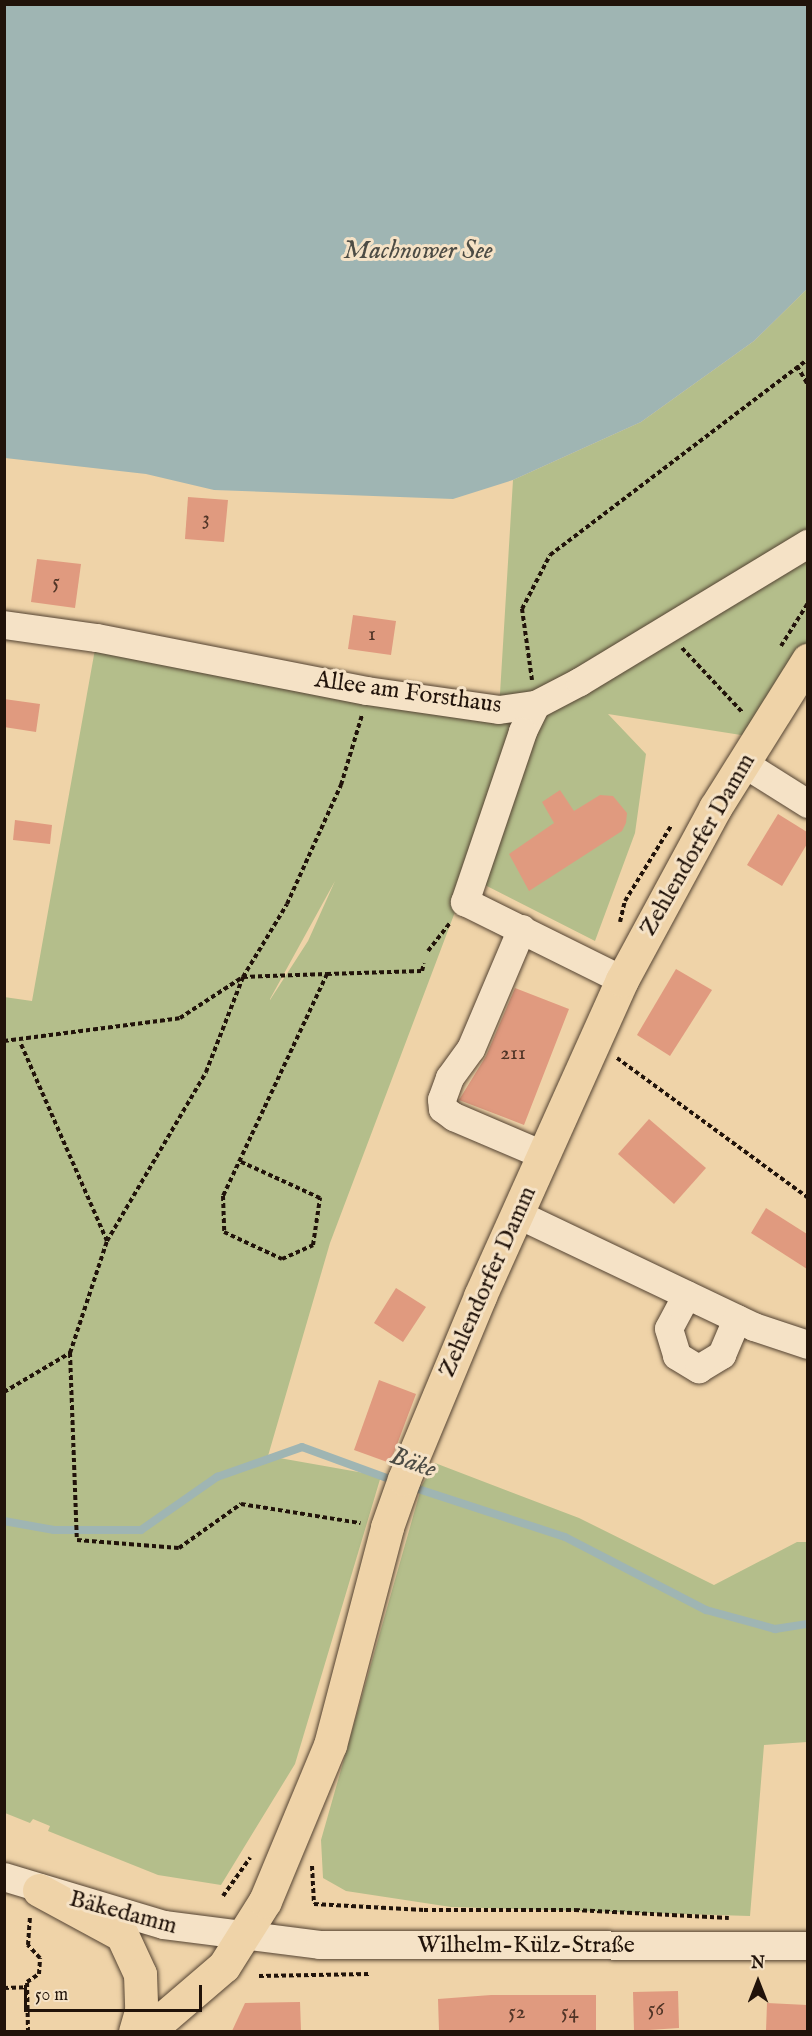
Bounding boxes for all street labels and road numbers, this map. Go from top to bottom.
street label: Allee am Forsthaus [313,666,503,720]
street label: Zehlendorfer Damm [634,749,762,941]
street label: Zehlendorfer Damm [433,1182,543,1382]
street label: Bäkedamm [66,1885,180,1941]
street label: Wilhelm-Külz-Straße [417,1932,635,1960]

